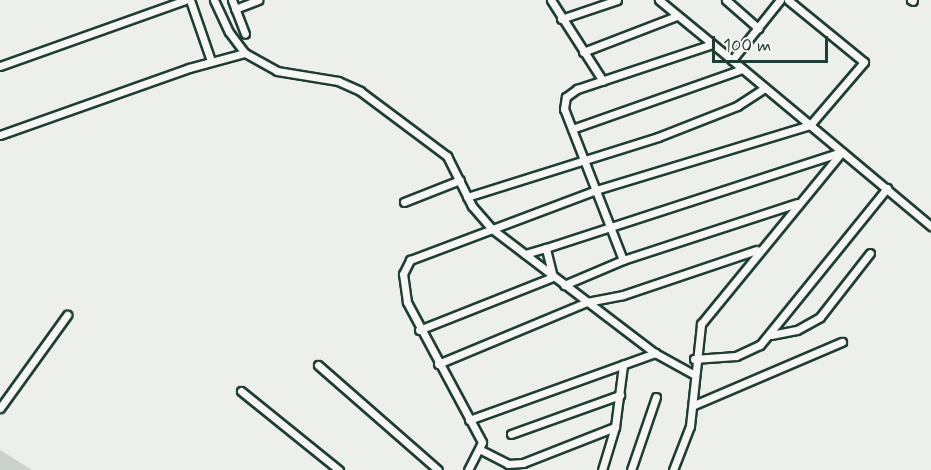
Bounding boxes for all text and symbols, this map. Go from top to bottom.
scale bar [715,24,830,62]
text: 100 m [723,34,771,58]

